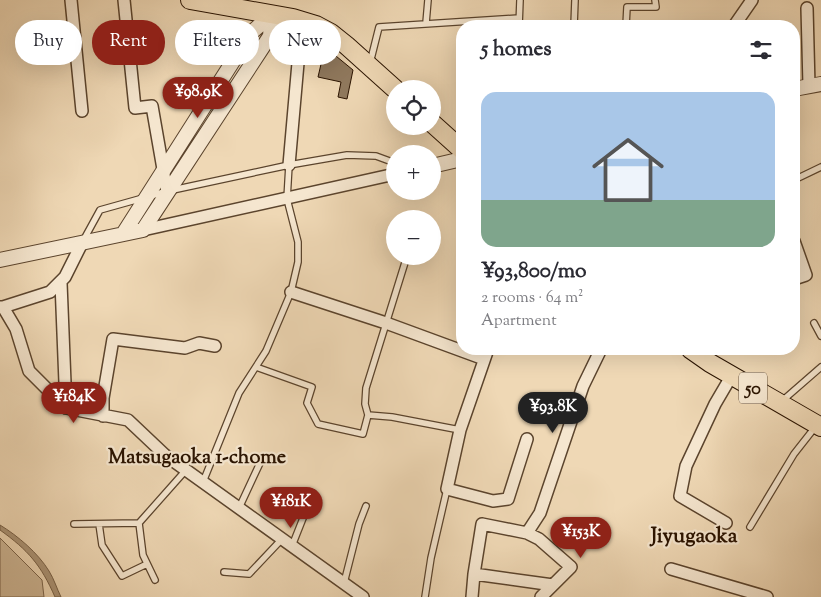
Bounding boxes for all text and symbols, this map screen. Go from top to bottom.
chip: Buy [15,20,82,65]
chip: Rent [92,20,165,65]
chip: Filters [175,20,259,65]
chip: New [269,20,341,65]
text: 5 homes [481,35,551,65]
icon: filters [747,36,775,64]
pin: ¥98.9K [157,76,239,119]
map controls [386,80,441,265]
button: locate [386,80,441,135]
text: ¥98.9K [174,81,222,104]
icon: home [583,125,673,215]
button: + [386,145,441,200]
button: − [386,210,441,265]
text: ¥93,800/mo [481,257,586,287]
text: 2 rooms · 64 m² [481,287,584,310]
text: Apartment [481,310,557,333]
road number: 50 [739,372,767,403]
pin: ¥184K [39,382,109,424]
text: ¥184K [52,386,96,409]
pin: ¥93.8K [512,392,594,434]
text: ¥93.8K [529,396,577,419]
district label: Matsugaoka 1-chome [108,444,286,473]
pin: ¥181K [256,486,326,529]
text: ¥181K [271,491,311,514]
pin: ¥153K [546,516,616,559]
text: ¥153K [561,521,601,544]
district label: Jiyugaoka [649,522,738,552]

